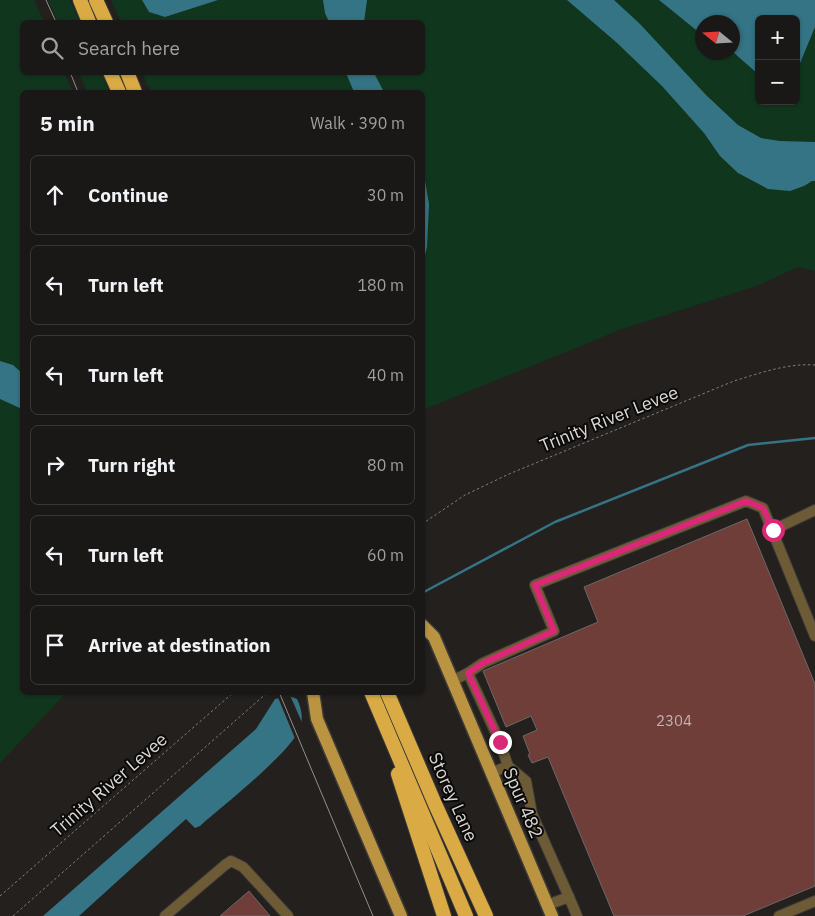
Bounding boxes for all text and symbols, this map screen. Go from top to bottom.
north arrow [695,15,740,60]
map controls [755,15,800,105]
button: + [755,15,800,60]
search box [20,20,425,75]
icon: search [38,34,66,62]
text: Search here [78,36,180,60]
button: − [755,60,800,105]
text: 5 min [40,109,95,137]
text: Walk · 390 m [310,113,405,133]
icon: ahead [41,181,69,209]
text: Continue [88,183,168,207]
text: 30 m [367,185,404,205]
icon: left [41,271,69,299]
text: Turn left [88,273,164,297]
text: 180 m [357,275,404,295]
icon: left [41,361,69,389]
text: Turn left [88,363,164,387]
text: 40 m [367,365,404,385]
street label: Trinity River Levee [536,380,682,457]
icon: right [41,451,69,479]
text: Turn right [88,453,175,477]
text: 80 m [367,455,404,475]
route start [762,519,785,542]
icon: left [41,541,69,569]
text: Turn left [88,543,164,567]
text: 60 m [367,545,404,565]
icon: arrive [41,631,69,659]
text: Arrive at destination [88,633,271,657]
house number: 2304 [656,711,692,730]
street label: Trinity River Levee [46,728,172,842]
route end [489,731,512,754]
street label: Storey Lane [424,749,483,845]
street label: Spur 482 [498,764,549,842]

